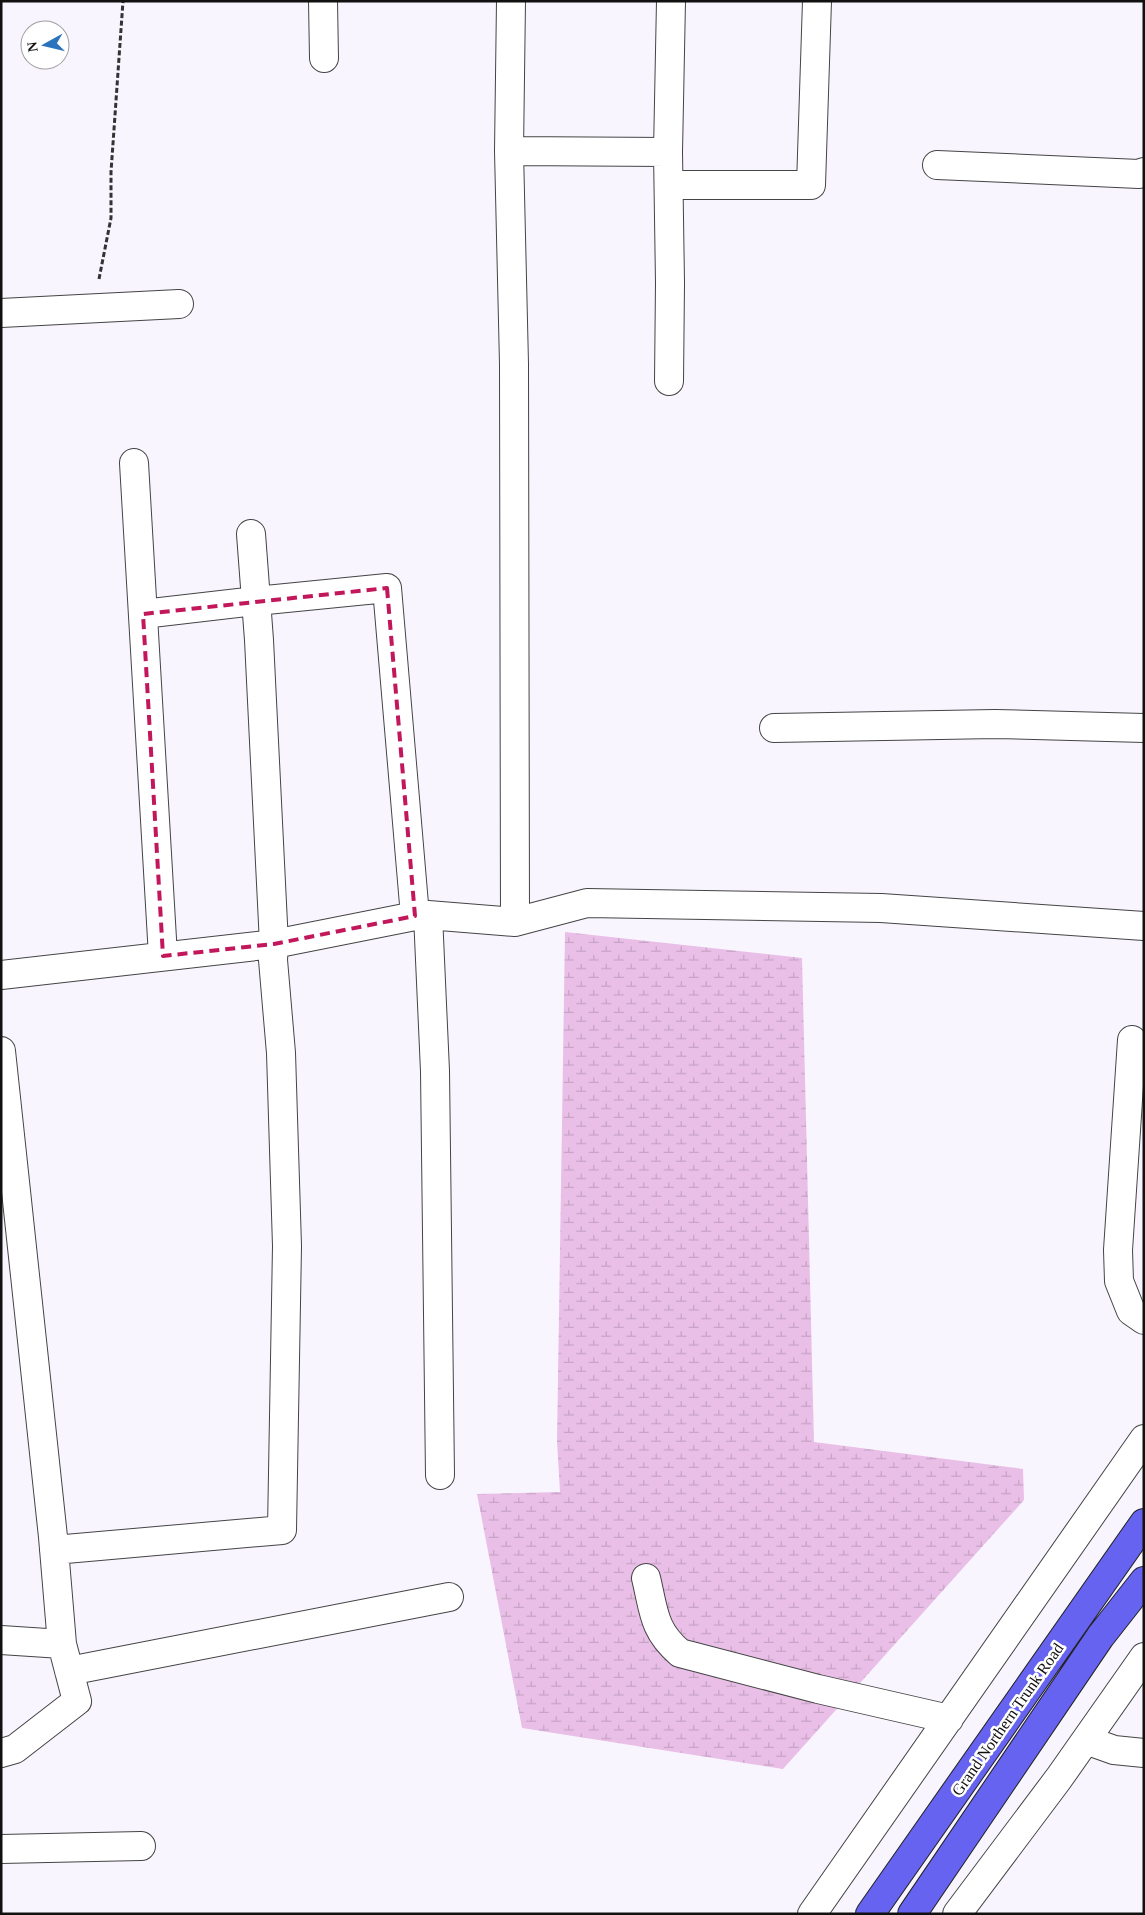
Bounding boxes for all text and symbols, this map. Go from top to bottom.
north arrow [20,20,70,70]
text: N [24,41,41,53]
street label: Grand Northern Trunk Road [948,1640,1067,1799]

